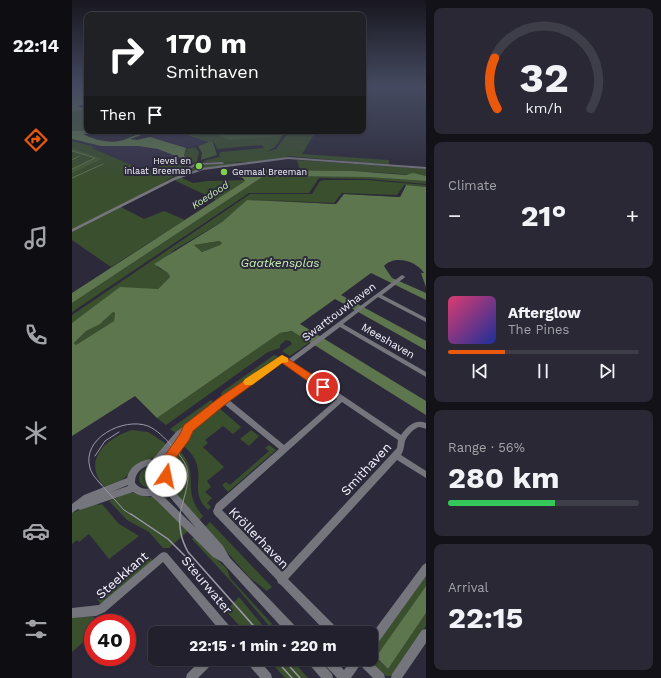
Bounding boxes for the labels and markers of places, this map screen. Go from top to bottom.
place label: Hevel en inlaat Breeman [124,156,191,176]
marker: Hevel en inlaat Breeman [194,161,204,171]
marker: Gemaal Breeman [219,167,229,177]
place label: Gemaal Breeman [232,167,307,177]
pin [306,370,340,404]

